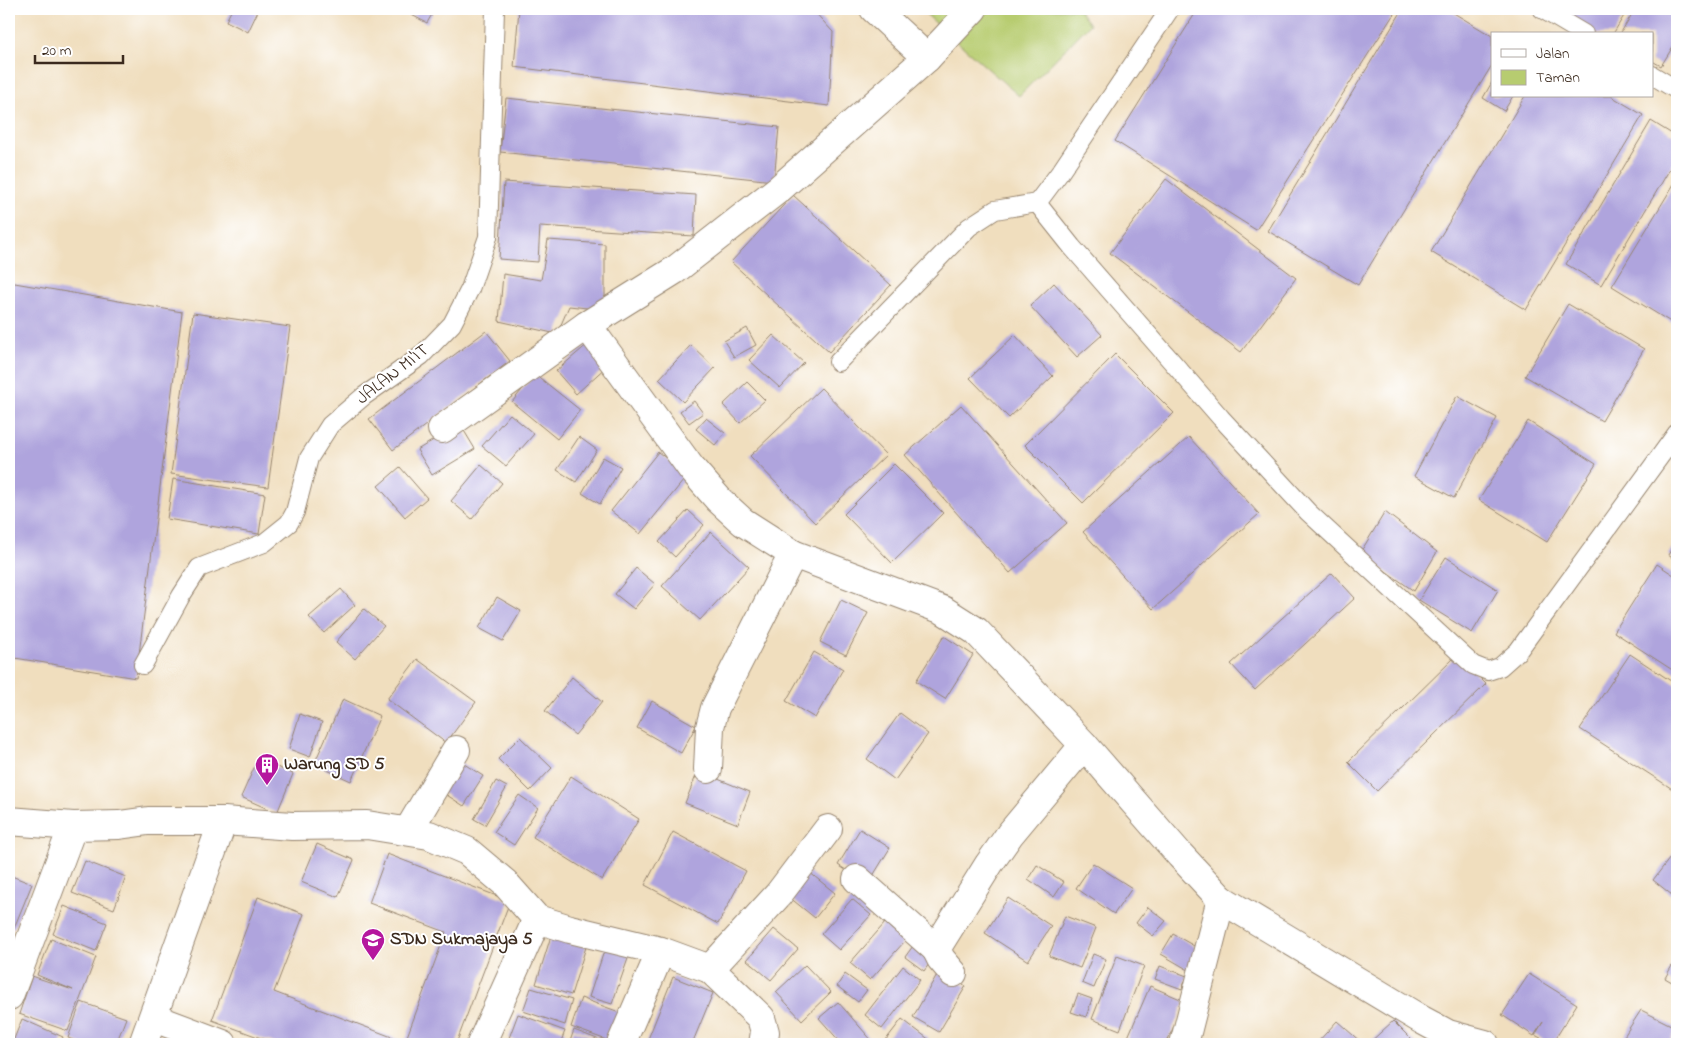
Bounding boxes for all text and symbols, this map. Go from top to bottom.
scale bar [35,32,122,64]
legend [1491,32,1654,98]
text: 20 m [42,40,72,62]
text: Jalan [1536,43,1569,65]
text: Taman [1536,67,1580,89]
street label: JALAN MI'IT [351,338,435,412]
building icon: Warung SD 5 [254,752,280,786]
place label: Warung SD 5 [284,752,385,779]
school or university icon: SDN Sukmajaya 5 [360,927,386,961]
place label: SDN Sukmajaya 5 [390,927,533,954]

